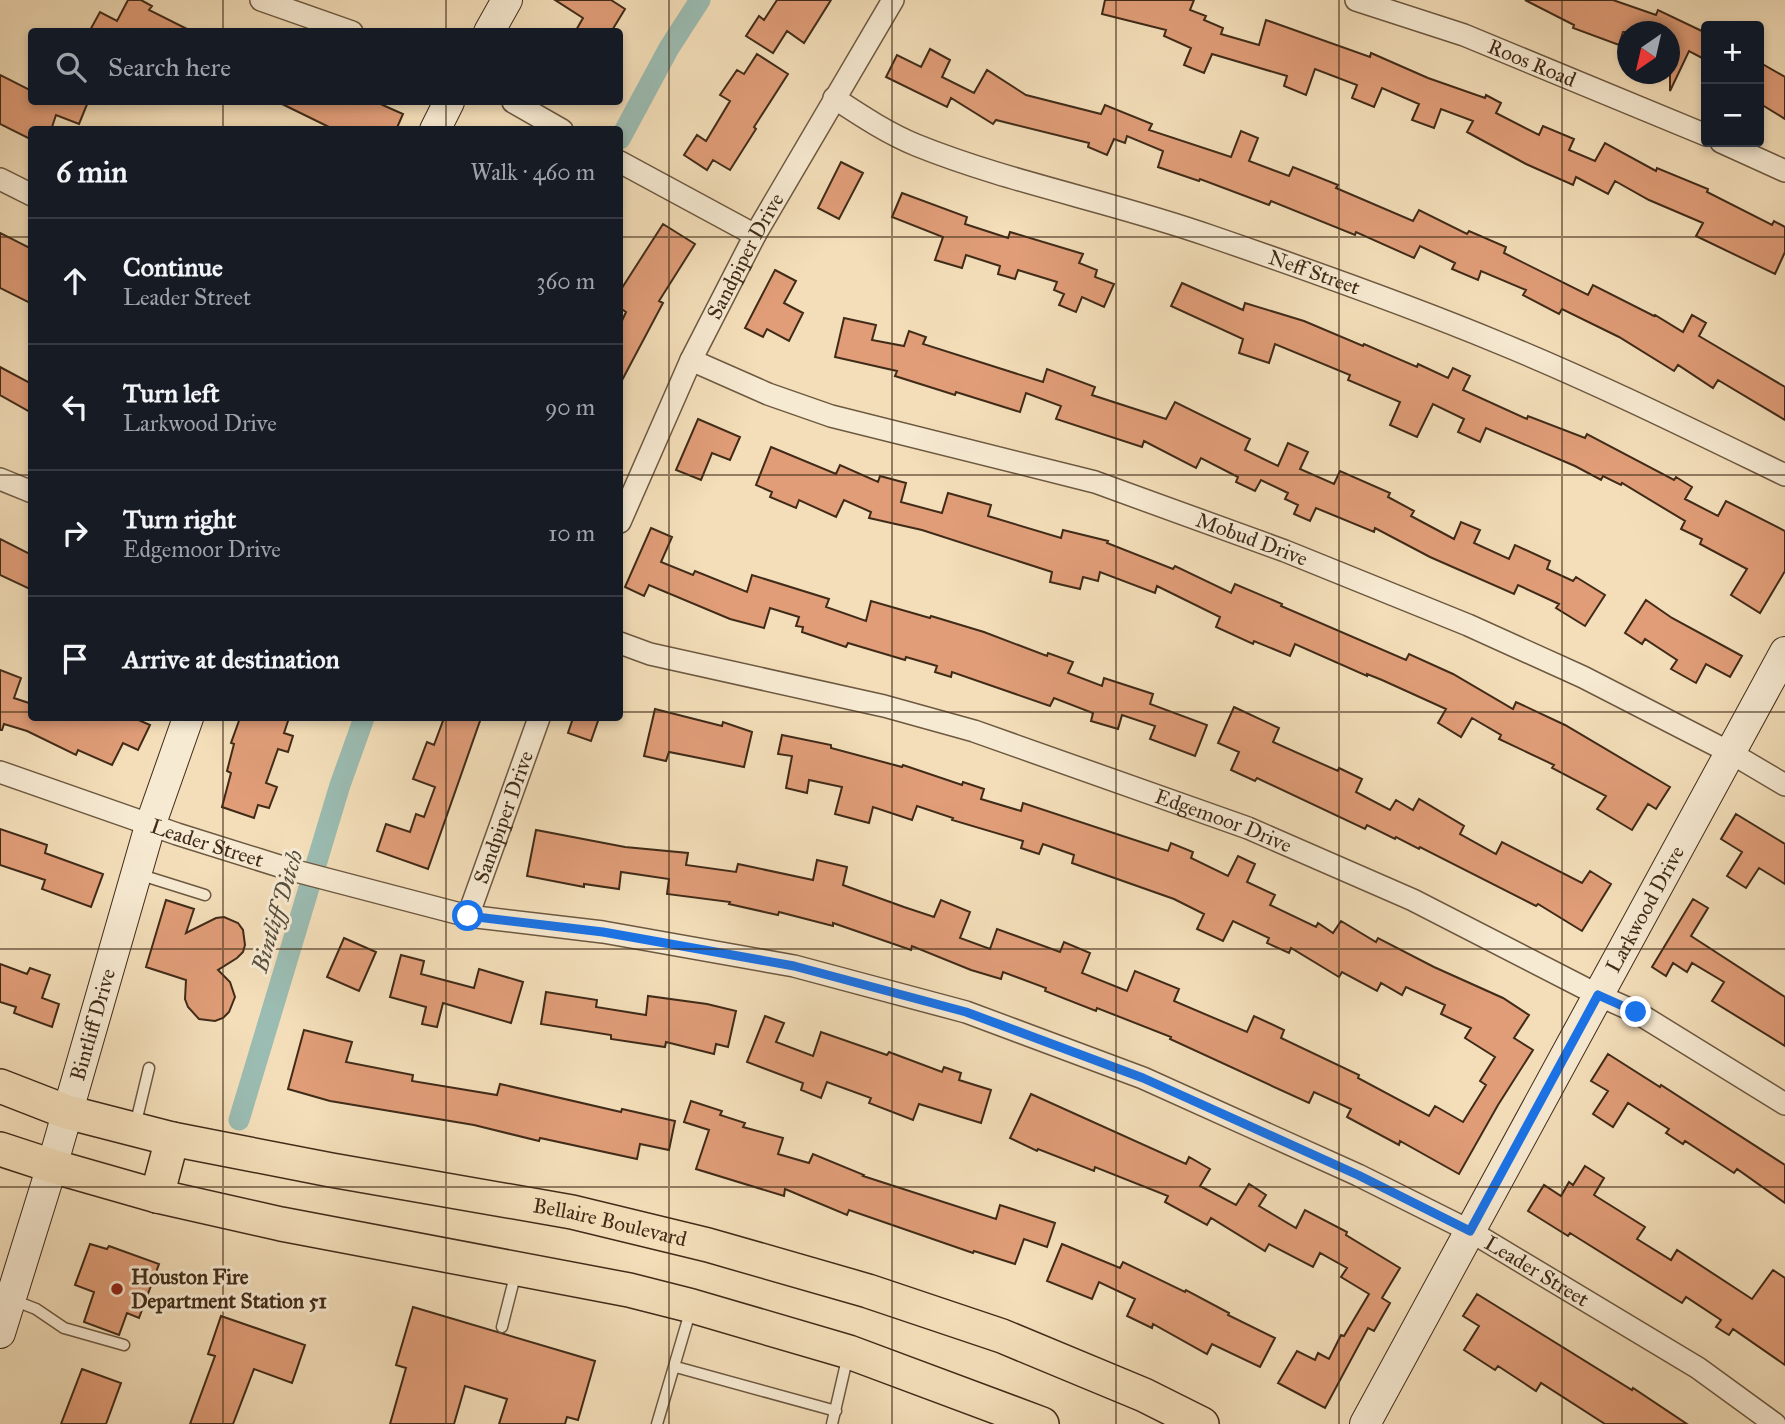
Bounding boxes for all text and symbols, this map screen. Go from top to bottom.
north arrow [1617,21,1680,84]
map controls [1701,21,1764,147]
button: + [1701,21,1764,84]
search box [28,28,623,105]
street label: Roos Road [1484,33,1580,93]
icon: search [52,48,90,86]
text: Search here [108,51,231,83]
button: − [1701,84,1764,147]
text: 6 min [56,154,128,190]
text: Walk · 460 m [470,158,595,186]
street label: Sandpiper Drive [701,188,790,324]
street label: Neff Street [1265,244,1364,301]
text: Continue [123,251,223,283]
icon: ahead [56,262,94,300]
text: 360 m [536,267,595,295]
text: Leader Street [123,283,251,311]
text: Turn left [123,377,219,409]
icon: left [56,388,94,426]
text: 90 m [545,393,595,421]
text: Larkwood Drive [123,409,277,437]
text: Turn right [123,503,236,535]
street label: Mobud Drive [1192,507,1312,572]
icon: right [56,514,94,552]
text: 10 m [548,519,595,547]
text: Edgemoor Drive [123,535,281,563]
icon: arrive [56,640,94,678]
text: Arrive at destination [123,643,340,675]
street label: Sandpiper Drive [468,747,539,887]
street label: Edgemoor Drive [1151,783,1296,859]
street label: Leader Street [147,813,267,873]
street label: Larkwood Drive [1600,841,1690,977]
water label: Bintliff Ditch [245,847,311,977]
route start [452,900,483,931]
street label: Bintliff Drive [64,965,121,1084]
route end [1620,996,1651,1027]
street label: Bellaire Boulevard [531,1192,690,1252]
street label: Leader Street [1480,1230,1594,1313]
place label: Houston Fire Department Station 51 [131,1264,327,1314]
marker: Houston Fire Department Station 51 [109,1281,125,1297]

